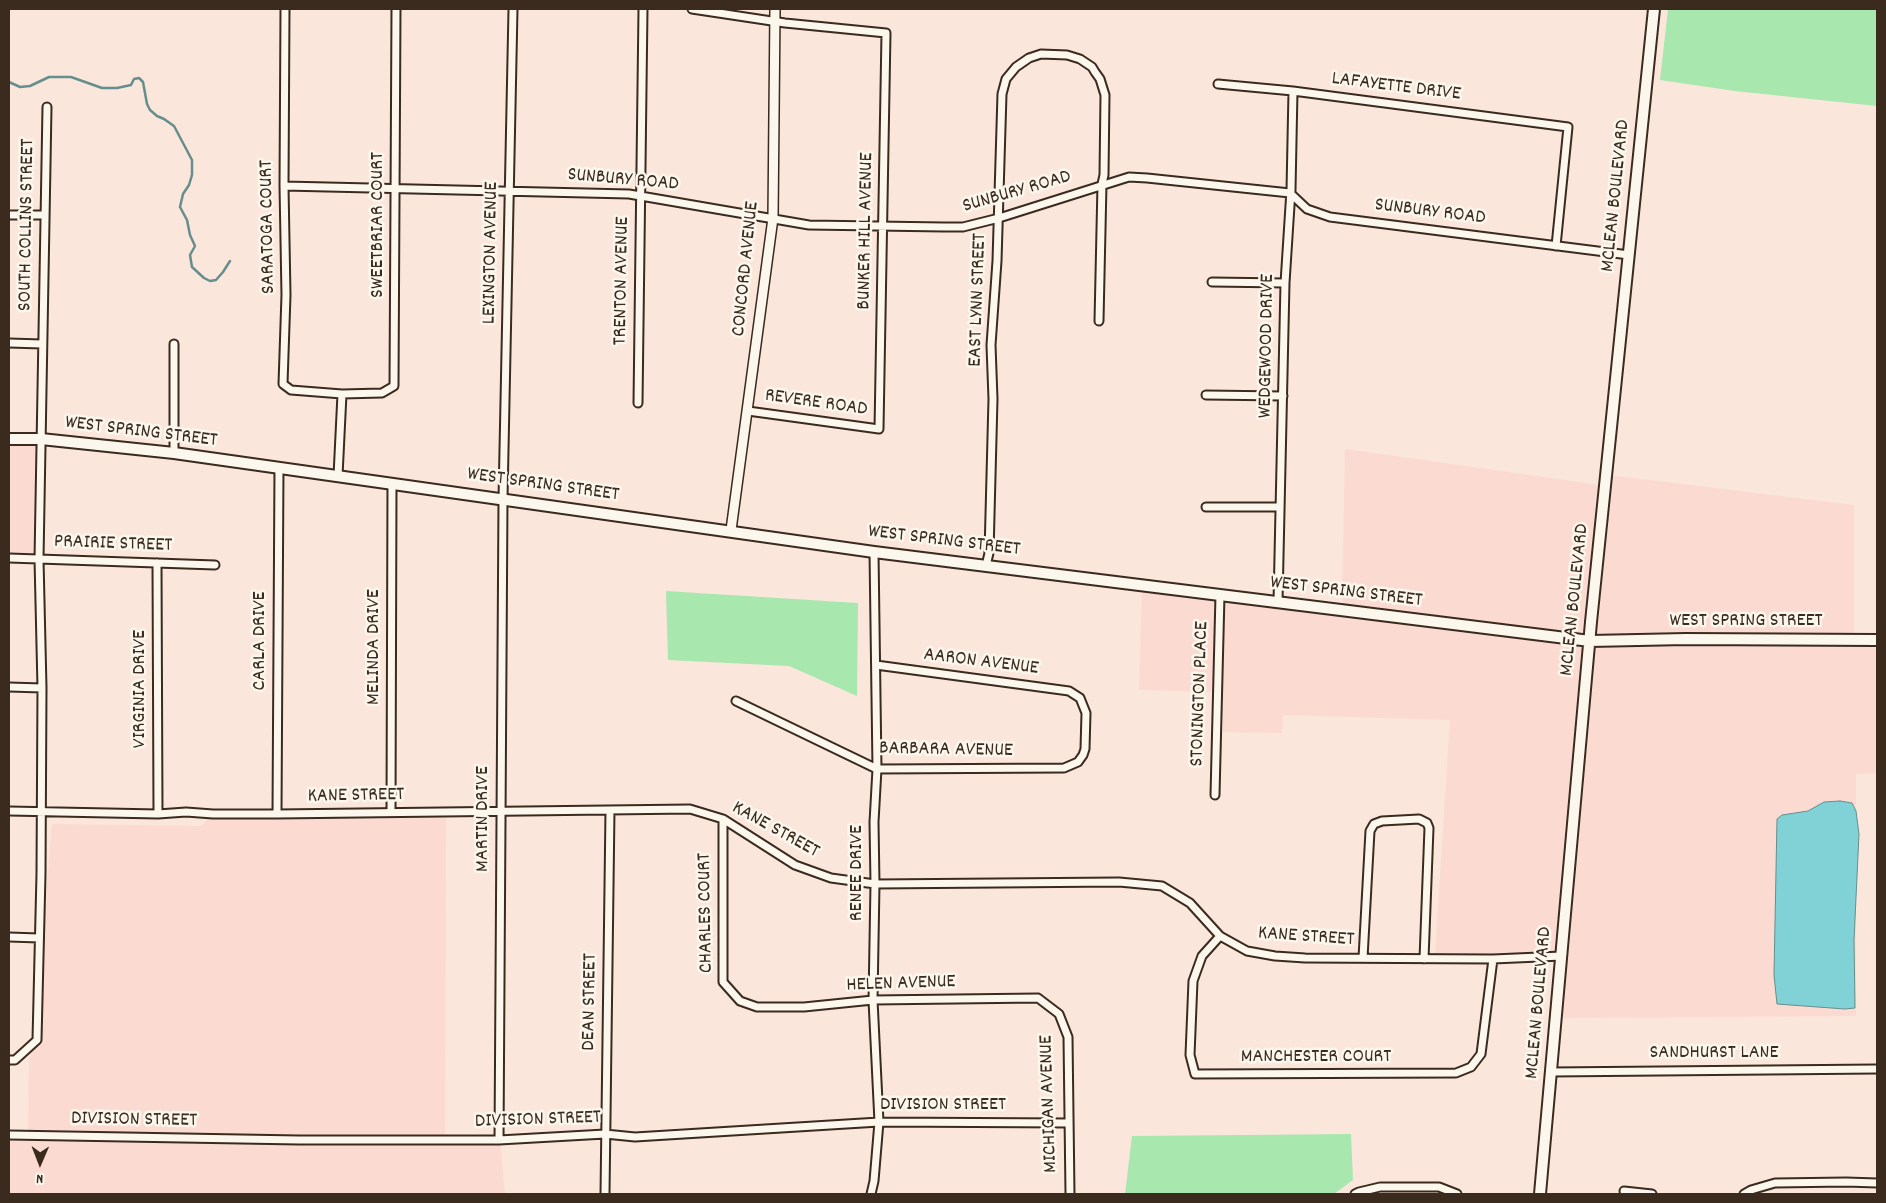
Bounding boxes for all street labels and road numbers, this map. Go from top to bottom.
street label: LAFAYETTE DRIVE [1330,68,1462,108]
street label: MCLEAN BOULEVARD [1597,119,1637,273]
street label: SOUTH COLLINS STREET [14,138,42,312]
street label: SWEETBRIAR COURT [367,152,391,298]
street label: BUNKER HILL AVENUE [854,152,880,310]
street label: SARATOGA COURT [256,160,282,294]
street label: SUNBURY ROAD [566,164,680,198]
street label: SUNBURY ROAD [960,166,1074,220]
street label: LEXINGTON AVENUE [479,181,505,325]
street label: SUNBURY ROAD [1373,194,1487,232]
street label: CONCORD AVENUE [728,200,766,338]
street label: TRENTON AVENUE [610,216,636,346]
street label: EAST LYNN STREET [965,233,993,367]
street label: WEDGEWOOD DRIVE [1255,274,1281,418]
street label: REVERE ROAD [763,385,869,423]
street label: WEST SPRING STREET [64,412,218,454]
street label: WEST SPRING STREET [466,463,620,509]
street label: WEST SPRING STREET [867,521,1021,563]
street label: MCLEAN BOULEVARD [1556,523,1596,677]
street label: PRAIRIE STREET [53,531,173,559]
street label: WEST SPRING STREET [1269,572,1423,614]
street label: MELINDA DRIVE [363,589,387,705]
street label: CARLA DRIVE [249,591,273,691]
street label: WEST SPRING STREET [1669,610,1823,634]
street label: STONINGTON PLACE [1186,621,1216,767]
street label: VIRGINIA DRIVE [129,630,153,748]
street label: AARON AVENUE [922,644,1040,682]
street label: BARBARA AVENUE [879,738,1013,764]
street label: MARTIN DRIVE [472,766,496,872]
street label: KANE STREET [308,784,404,810]
street label: KANE STREET [727,797,823,865]
street label: RENEE DRIVE [846,825,870,921]
street label: CHARLES COURT [694,853,720,973]
street label: KANE STREET [1257,923,1355,953]
street label: MCLEAN BOULEVARD [1521,926,1559,1080]
street label: DEAN STREET [578,953,604,1051]
street label: HELEN AVENUE [846,971,956,999]
street label: MICHIGAN AVENUE [1036,1035,1064,1173]
street label: SANDHURST LANE [1649,1042,1779,1066]
street label: MANCHESTER COURT [1241,1046,1391,1070]
street label: DIVISION STREET [880,1094,1006,1118]
street label: DIVISION STREET [475,1107,601,1135]
street label: DIVISION STREET [71,1108,197,1134]

